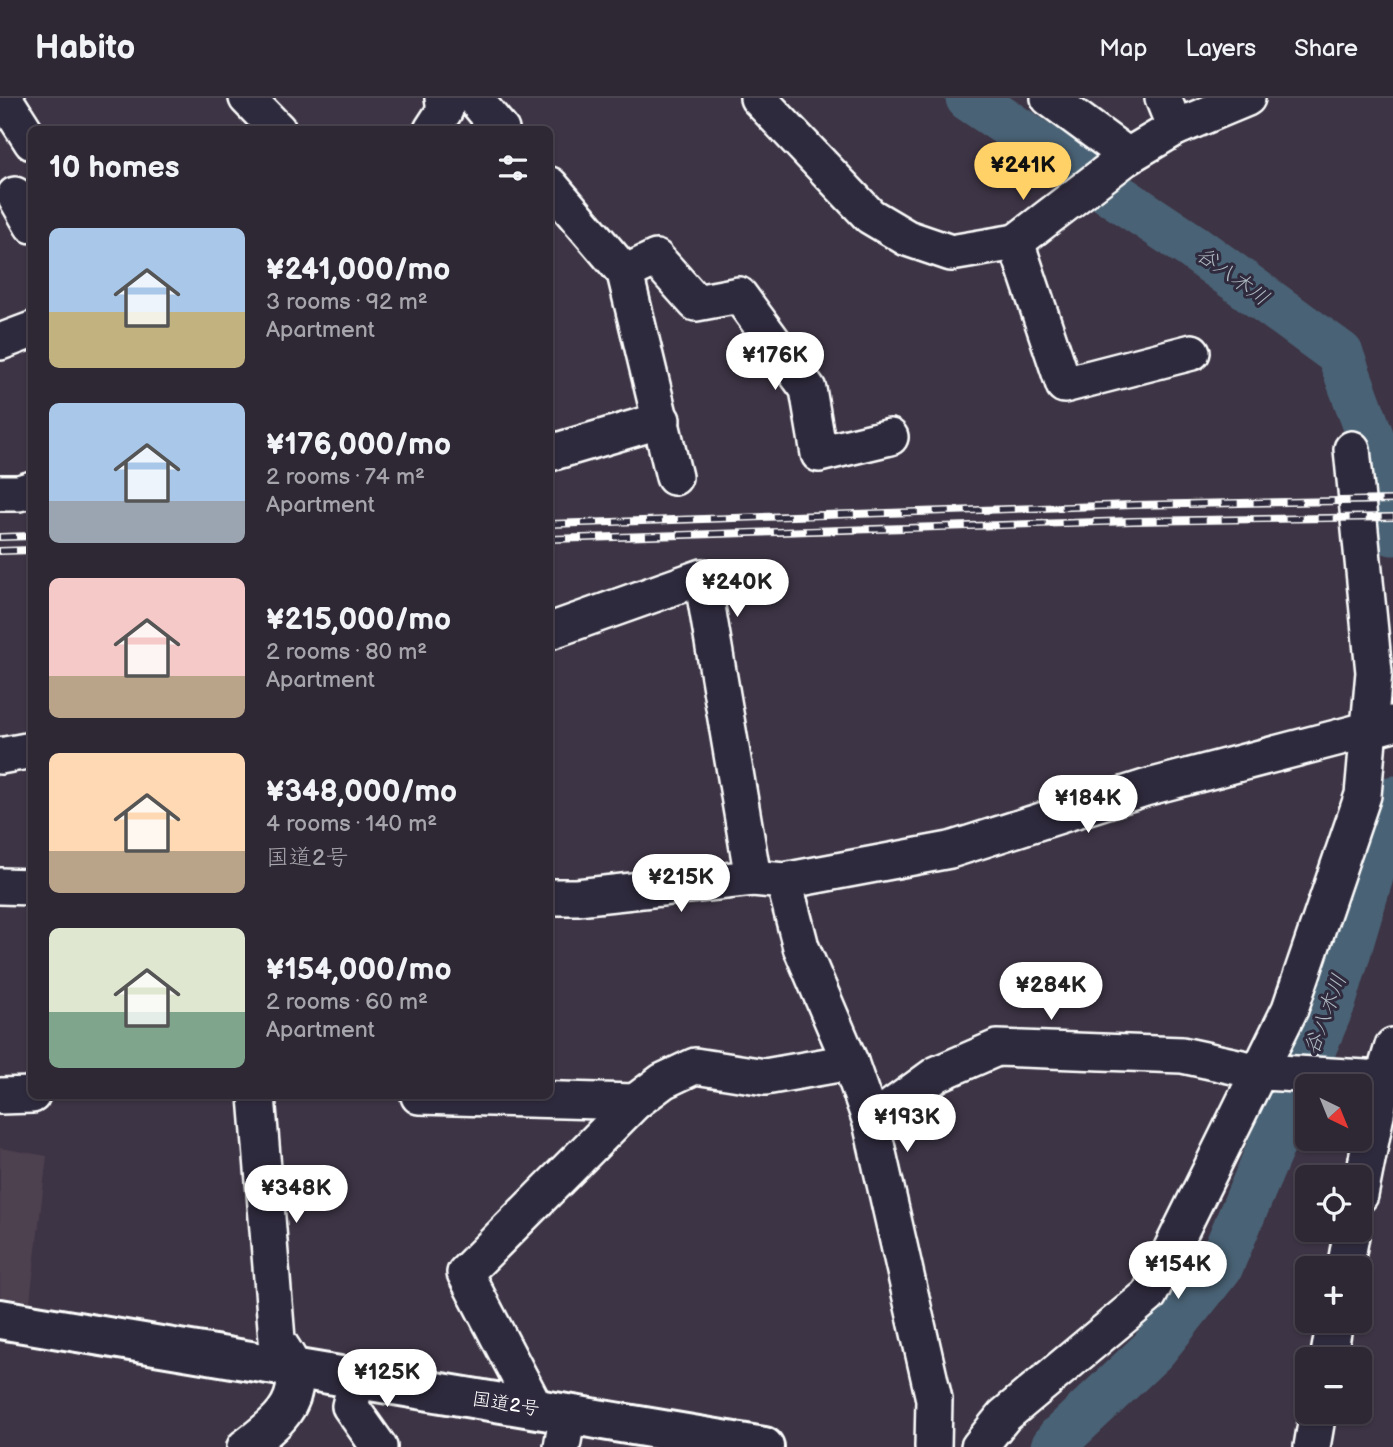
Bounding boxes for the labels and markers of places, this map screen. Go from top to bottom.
pin: ¥241K [974,142,1072,202]
pin: ¥176K [726,332,824,392]
pin: ¥240K [688,560,786,619]
pin: ¥184K [1039,776,1137,835]
pin: ¥215K [632,854,730,914]
pin: ¥284K [1002,962,1100,1022]
pin: ¥193K [858,1094,956,1154]
pin: ¥348K [247,1166,345,1225]
pin: ¥154K [1129,1242,1227,1301]
pin: ¥125K [338,1350,436,1409]

